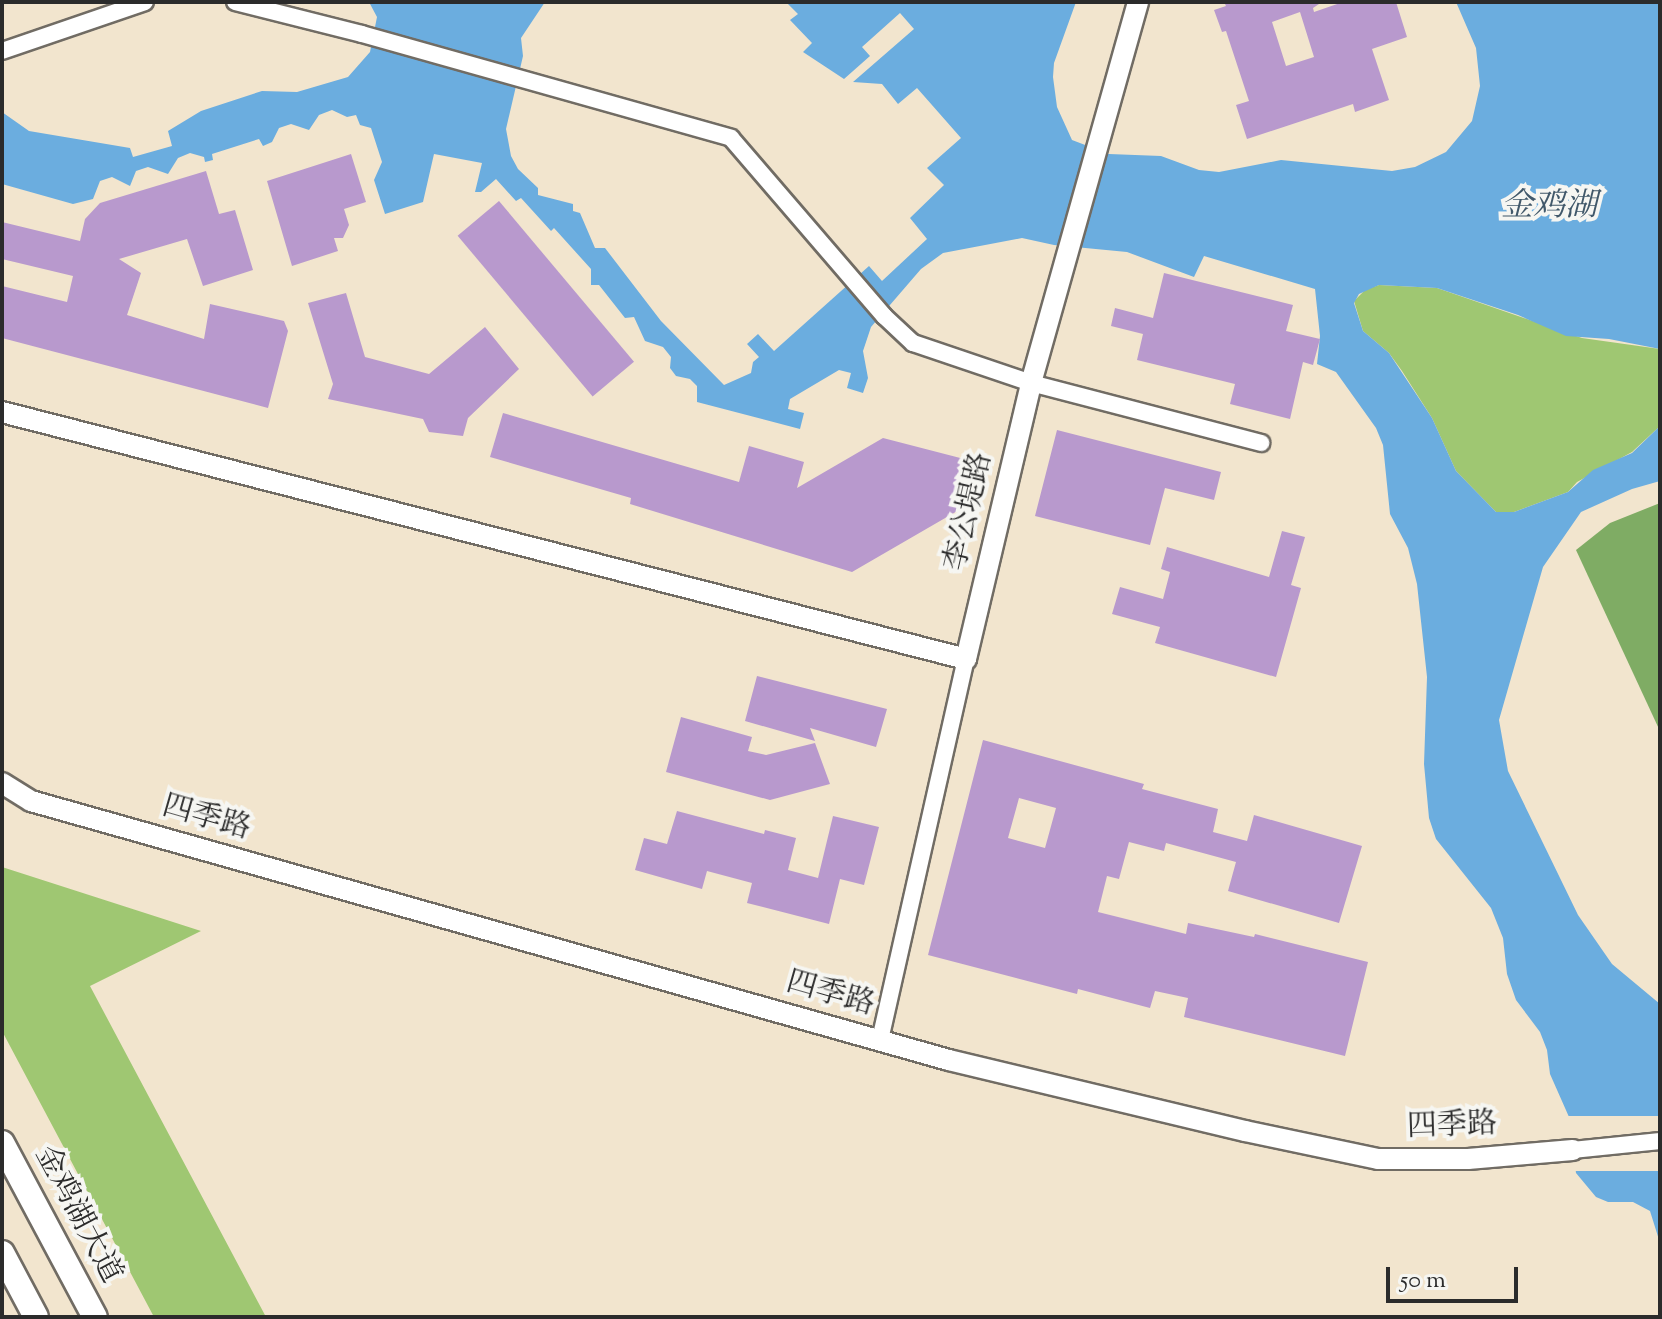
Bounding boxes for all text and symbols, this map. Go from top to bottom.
water label: 金鸡湖 [1501,188,1597,226]
street label: 李公堤路 [939,449,1001,575]
street label: 四季路 [158,789,254,849]
street label: 四季路 [782,965,878,1025]
street label: 四季路 [1406,1107,1498,1147]
street label: 金鸡湖大道 [26,1140,128,1290]
scale bar [1390,1251,1522,1301]
text: 50 m [1400,1264,1446,1298]

